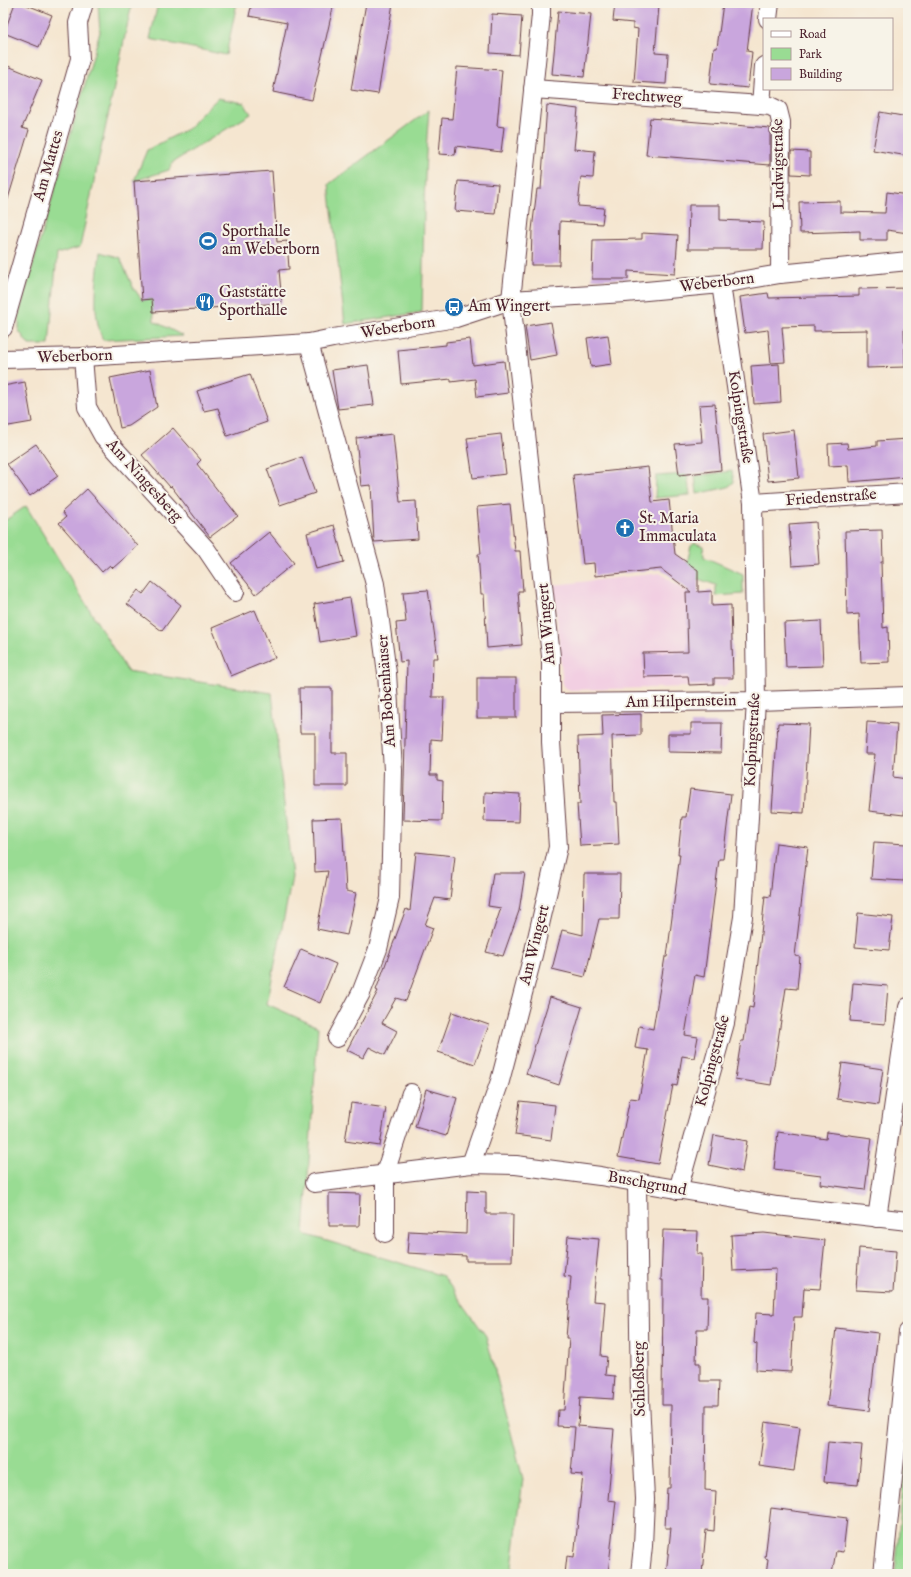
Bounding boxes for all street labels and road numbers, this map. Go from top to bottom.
street label: Frechtweg [611,85,683,109]
street label: Ludwigstraße [768,118,790,210]
street label: Am Mattes [29,128,69,205]
street label: Weberborn [679,268,756,298]
street label: Weberborn [359,312,437,344]
street label: Weberborn [37,346,113,368]
street label: Kolpingstraße [723,369,757,465]
street label: Am Ningesberg [101,434,187,527]
street label: Friedenstraße [785,485,877,511]
street label: Am Wingert [533,582,561,667]
street label: Am Bobenhäuser [373,634,401,749]
street label: Am Hilpernstein [624,691,737,713]
street label: Kolpingstraße [741,693,765,787]
street label: Am Wingert [515,902,555,988]
street label: Kolpingstraße [691,1013,735,1109]
street label: Buschgrund [606,1167,688,1201]
street label: Schloßberg [629,1341,651,1417]

